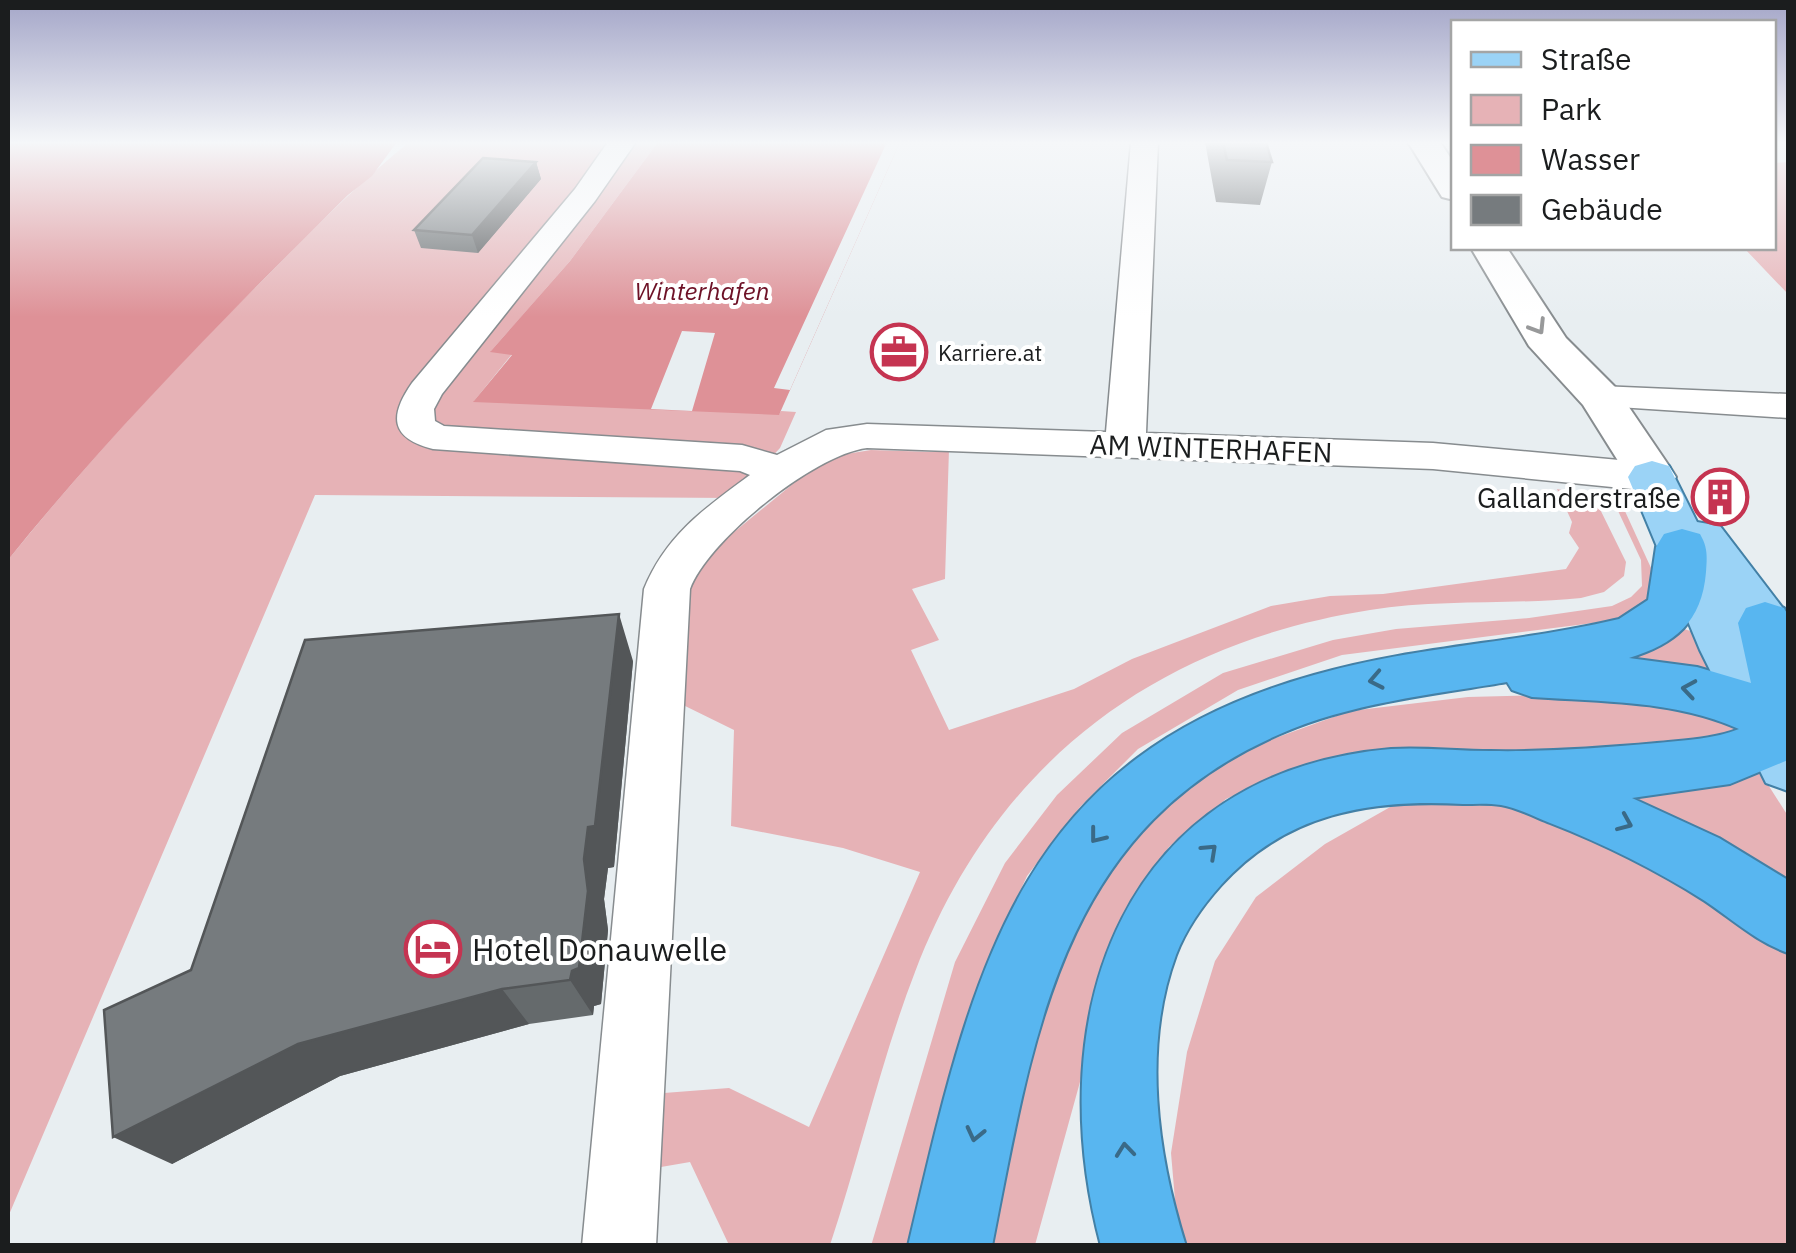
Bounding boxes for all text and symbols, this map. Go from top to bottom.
legend [1451,20,1776,250]
text: Straße [1541,39,1632,78]
text: Park [1541,89,1602,128]
text: Wasser [1541,139,1640,178]
text: Gebäude [1541,189,1663,228]
water label: Winterhafen [634,274,770,307]
one-way arrow [1526,316,1545,334]
office icon: Karriere.at [869,322,929,382]
place label: Karriere.at [938,338,1042,367]
street label: AM WINTERHAFEN [1089,425,1333,471]
building icon: Gallanderstraße [1690,467,1750,527]
place label: Gallanderstraße [1477,479,1681,516]
one-way arrow [1368,669,1385,690]
one-way arrow [1681,679,1697,700]
one-way arrow [1615,811,1633,831]
one-way arrow [1091,825,1109,843]
one-way arrow [1198,845,1217,863]
hotel icon: Hotel Donauwelle [403,919,463,979]
place label: Hotel Donauwelle [472,928,727,970]
one-way arrow [966,1125,987,1142]
one-way arrow [1115,1142,1136,1158]

